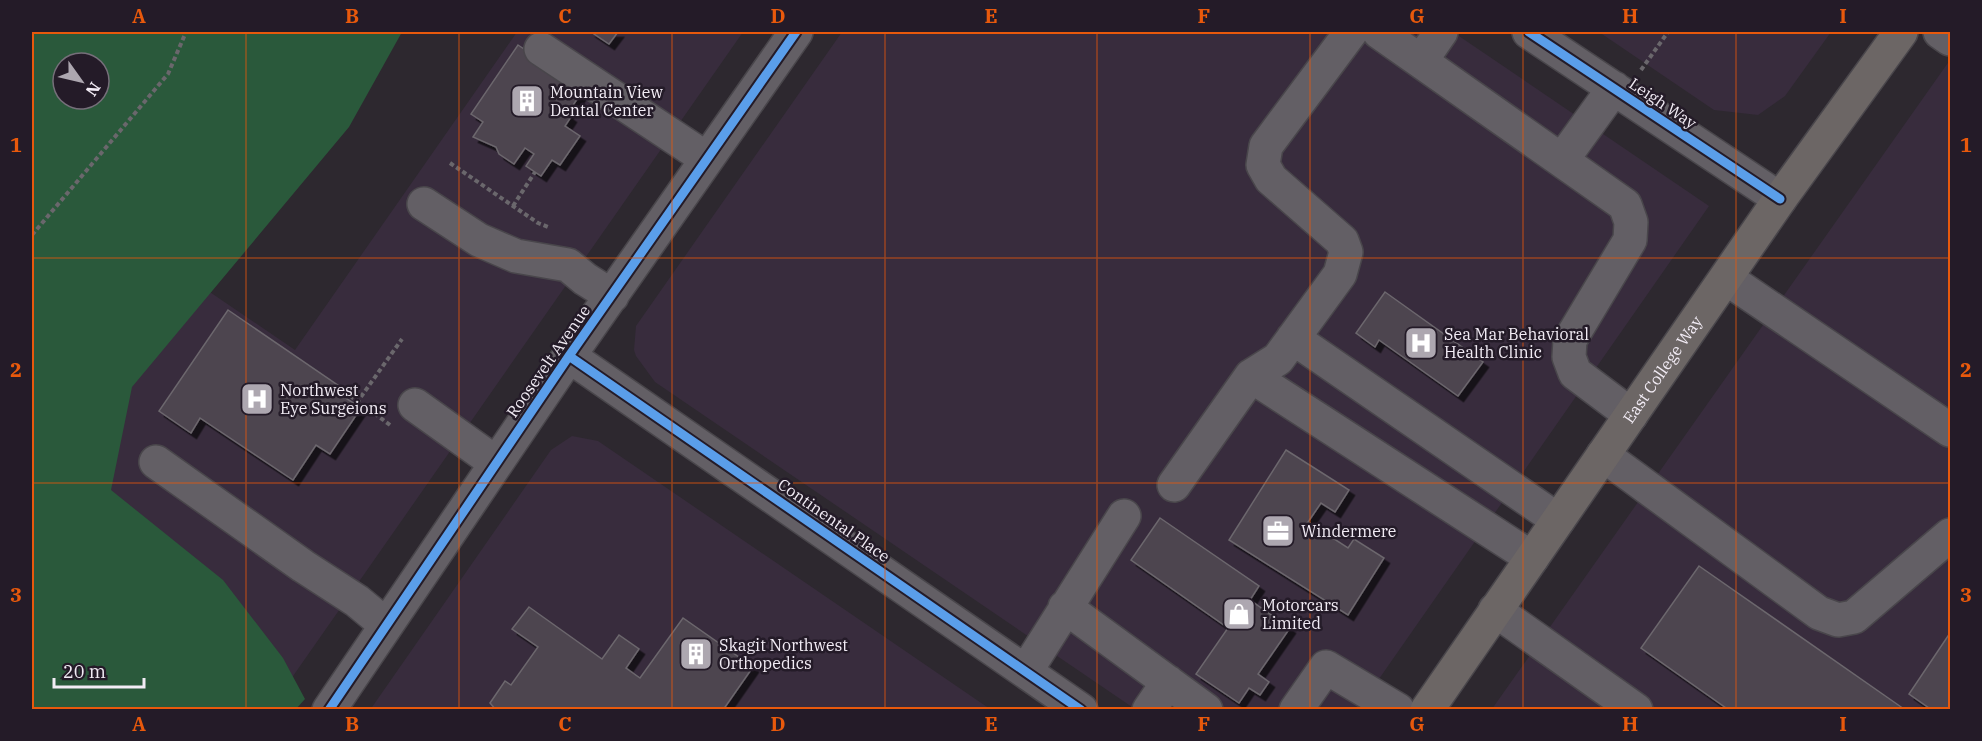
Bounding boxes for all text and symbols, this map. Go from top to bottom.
text: A [132,2,146,29]
text: B [345,2,359,29]
text: C [558,2,572,29]
text: D [770,2,786,29]
text: E [984,2,998,29]
text: F [1198,2,1210,29]
text: G [1409,2,1425,29]
text: H [1622,2,1638,29]
text: I [1839,2,1847,29]
north arrow [51,51,111,111]
street label: Leigh Way [1625,73,1701,133]
text: N [82,79,105,100]
place label: Mountain View Dental Center [550,82,663,120]
building icon: Mountain View Dental Center [509,83,545,119]
text: 1 [10,131,22,158]
text: 1 [1960,131,1972,158]
street label: Roosevelt Avenue [502,301,594,421]
street label: East College Way [1618,311,1707,427]
place label: Sea Mar Behavioral Health Clinic [1444,324,1589,362]
hospital icon: Sea Mar Behavioral Health Clinic [1403,325,1439,361]
text: 2 [10,356,22,383]
text: 2 [1960,356,1972,383]
place label: Northwest Eye Surgeions [280,380,387,418]
hospital icon: Northwest Eye Surgeions [239,381,275,417]
street label: Continental Place [774,474,894,566]
office icon: Windermere [1260,513,1296,549]
place label: Windermere [1301,521,1396,541]
text: 3 [10,581,22,608]
text: 3 [1960,581,1972,608]
place label: Motorcars Limited [1262,595,1339,633]
shop icon: Motorcars Limited [1221,596,1257,632]
place label: Skagit Northwest Orthopedics [719,635,848,673]
building icon: Skagit Northwest Orthopedics [678,636,714,672]
scale bar [54,651,144,689]
text: 20 m [63,660,106,683]
text: A [132,710,146,737]
text: B [345,710,359,737]
text: C [558,710,572,737]
text: D [770,710,786,737]
text: E [984,710,998,737]
text: F [1198,710,1210,737]
text: G [1409,710,1425,737]
text: H [1622,710,1638,737]
text: I [1839,710,1847,737]

